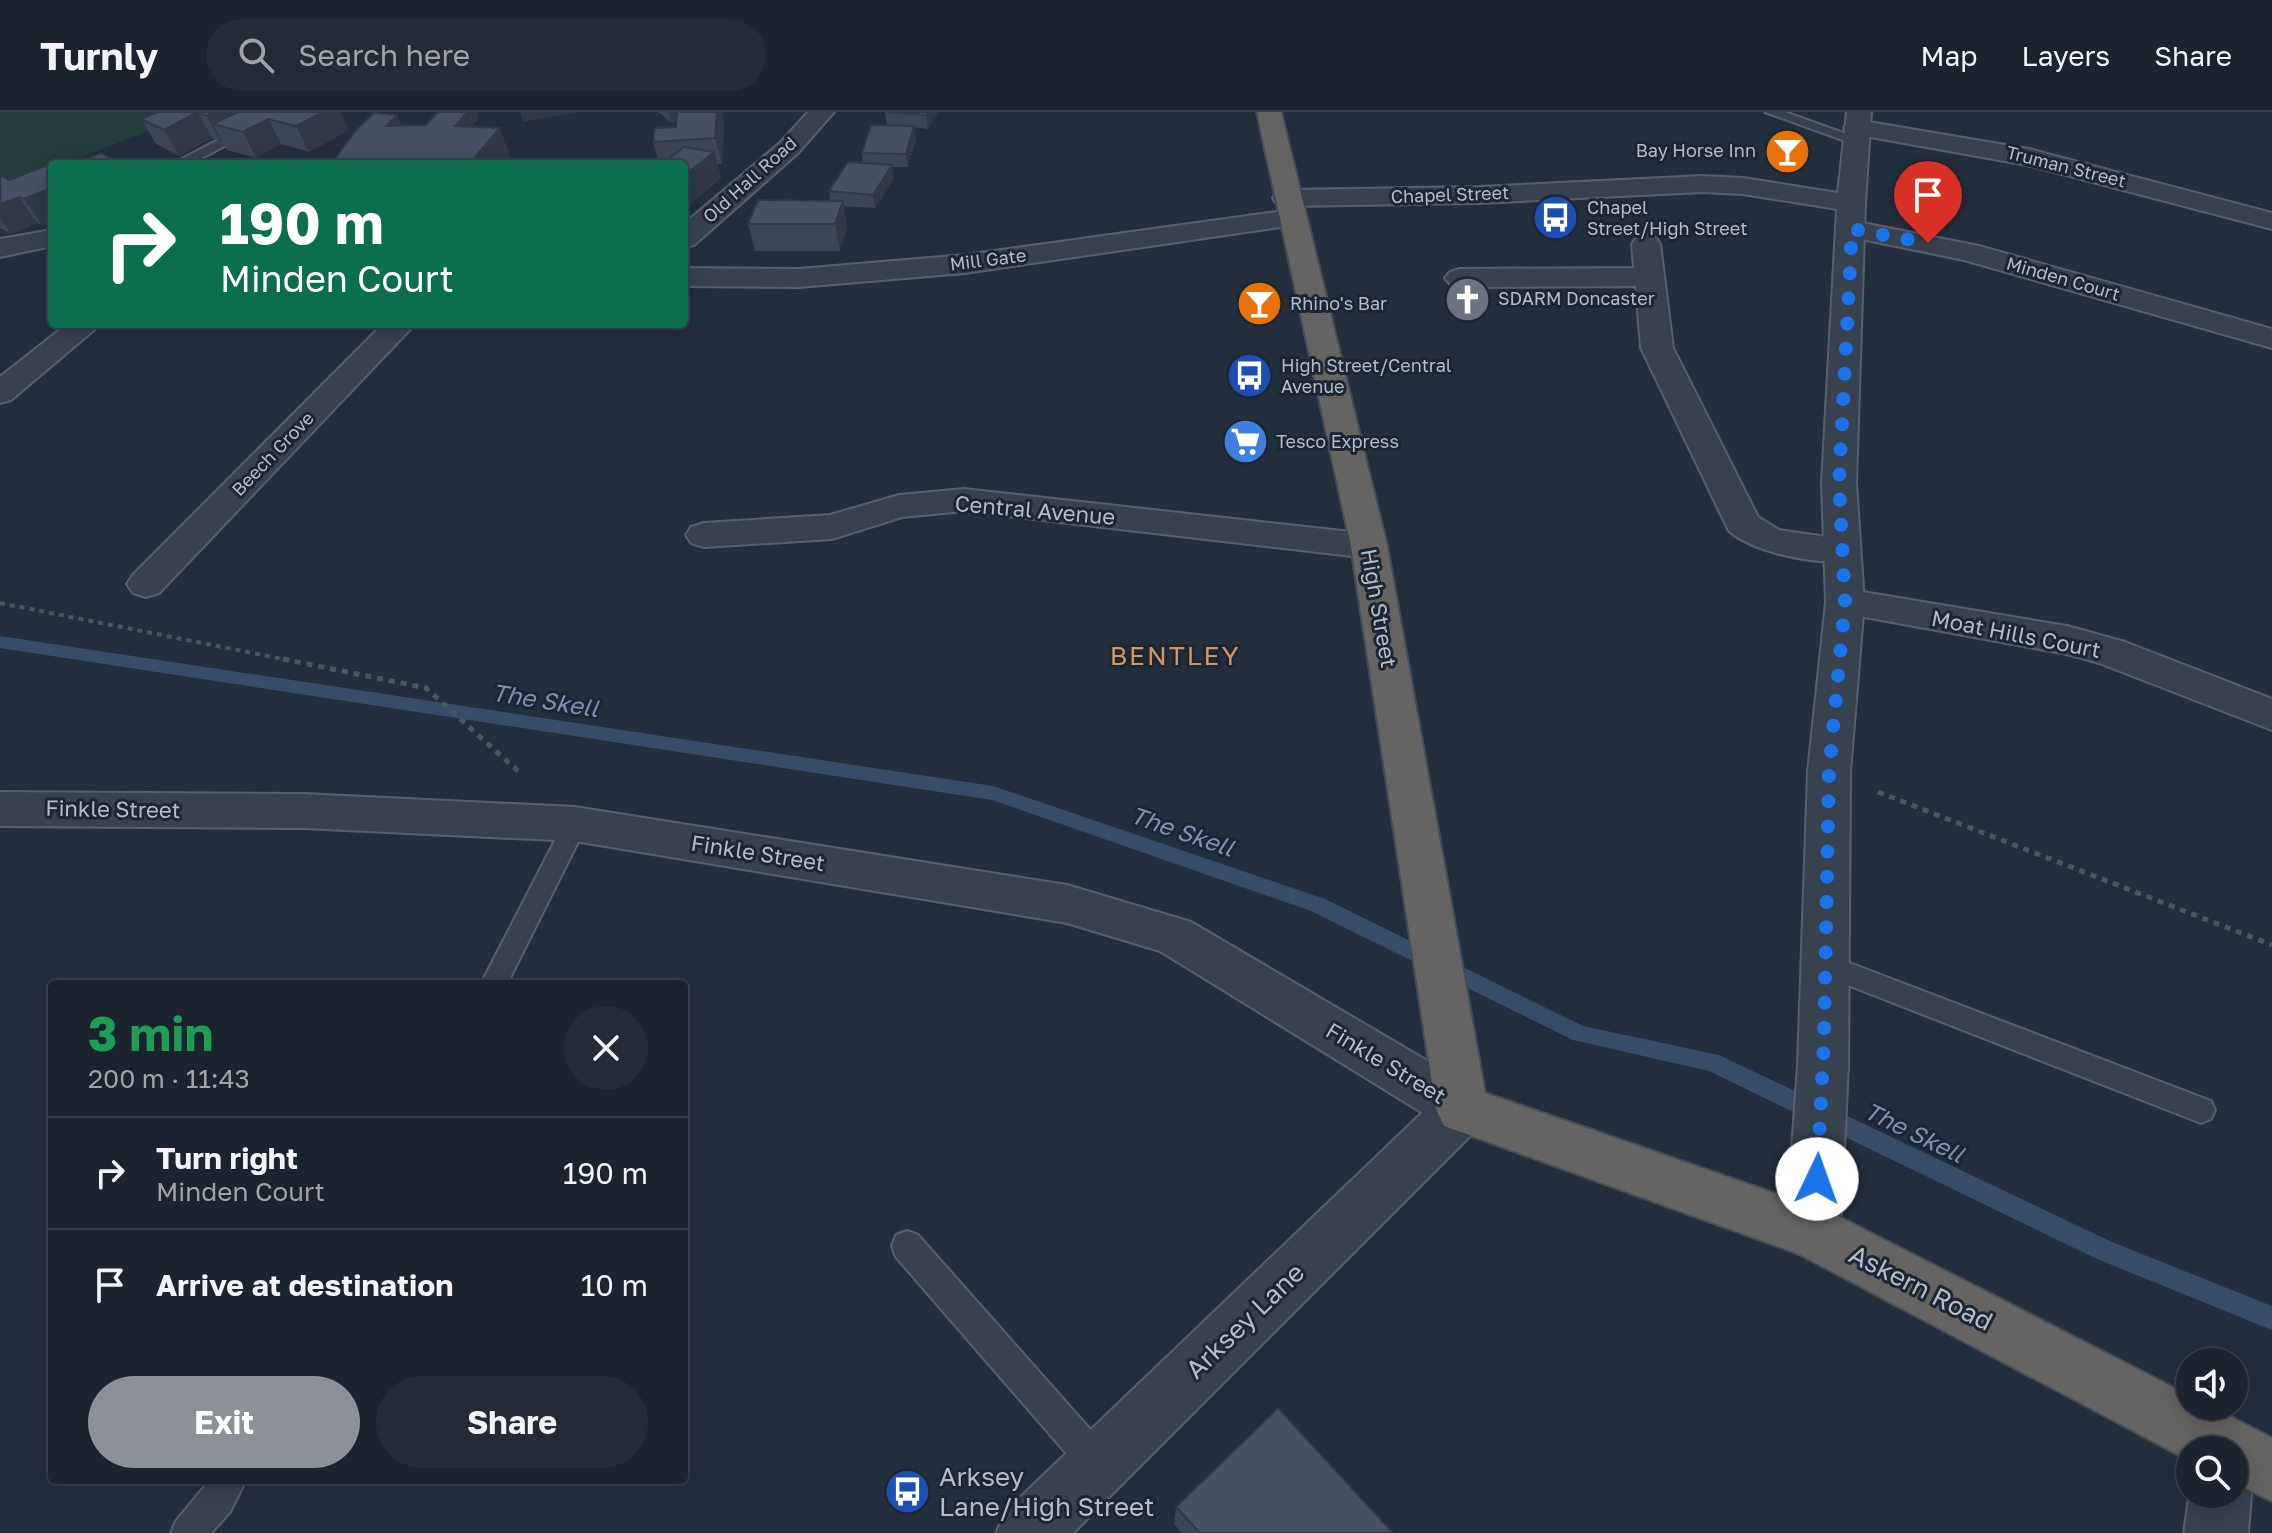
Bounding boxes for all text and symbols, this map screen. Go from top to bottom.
search box [206,19,766,91]
text: Turnly [40,33,158,78]
icon: search [234,33,278,77]
text: Search here [298,37,470,73]
text: Map [1920,39,1978,72]
text: Layers [2022,39,2110,72]
text: Share [2154,39,2232,72]
bar icon: Bay Horse Inn [1763,127,1811,175]
street label: Old Hall Road [698,131,801,227]
place label: Bay Horse Inn [1636,139,1756,161]
street label: Truman Street [2004,141,2128,192]
pin [1894,161,1962,243]
icon: arrive [1906,173,1950,217]
street label: Chapel Street [1390,181,1510,207]
text: 190 m [220,189,384,256]
icon: right [88,192,192,296]
bus stop icon: Chapel Street/High Street [1532,194,1580,242]
place label: Chapel Street/High Street [1587,196,1747,239]
street label: Mill Gate [948,243,1027,275]
street label: Minden Court [2004,251,2123,305]
text: Minden Court [220,257,454,300]
church icon: SDARM Doncaster [1443,275,1491,323]
bar icon: Rhino's Bar [1235,280,1283,328]
place label: SDARM Doncaster [1498,287,1655,309]
place label: Rhino's Bar [1290,292,1387,314]
bus stop icon: High Street/Central Avenue [1226,352,1274,400]
place label: High Street/Central Avenue [1281,354,1452,397]
street label: Beech Grove [227,407,318,500]
supermarket icon: Tesco Express [1221,418,1269,466]
place label: Tesco Express [1276,430,1399,452]
street label: Central Avenue [954,489,1116,530]
street label: High Street [1356,546,1403,669]
street label: Moat Hills Court [1929,604,2103,663]
district label: BENTLEY [1110,640,1240,671]
water label: The Skell [490,677,602,722]
street label: Finkle Street [45,794,181,823]
water label: The Skell [1127,799,1239,862]
street label: Finkle Street [689,829,827,876]
text: 3 min [88,1004,213,1062]
button: close [564,1006,648,1090]
street label: Finkle Street [1321,1016,1451,1109]
text: 200 m · 11:43 [88,1063,250,1094]
water label: The Skell [1860,1095,1970,1169]
position arrow [1775,1137,1859,1221]
text: Turn right [156,1140,298,1176]
icon: right [88,1151,132,1195]
text: 190 m [563,1155,648,1191]
text: Minden Court [156,1176,325,1207]
street label: Askern Road [1844,1238,1998,1337]
street label: Arksey Lane [1179,1257,1310,1385]
icon: arrive [88,1263,132,1307]
text: Arrive at destination [156,1267,453,1303]
text: 10 m [581,1267,648,1303]
map controls [2176,1348,2248,1508]
button: sound [2176,1348,2248,1420]
button: Exit [88,1376,360,1468]
button: Share [376,1376,648,1468]
button: search [2176,1436,2248,1508]
place label: Arksey Lane/High Street [939,1461,1155,1522]
bus stop icon: Arksey Lane/High Street [884,1468,932,1516]

